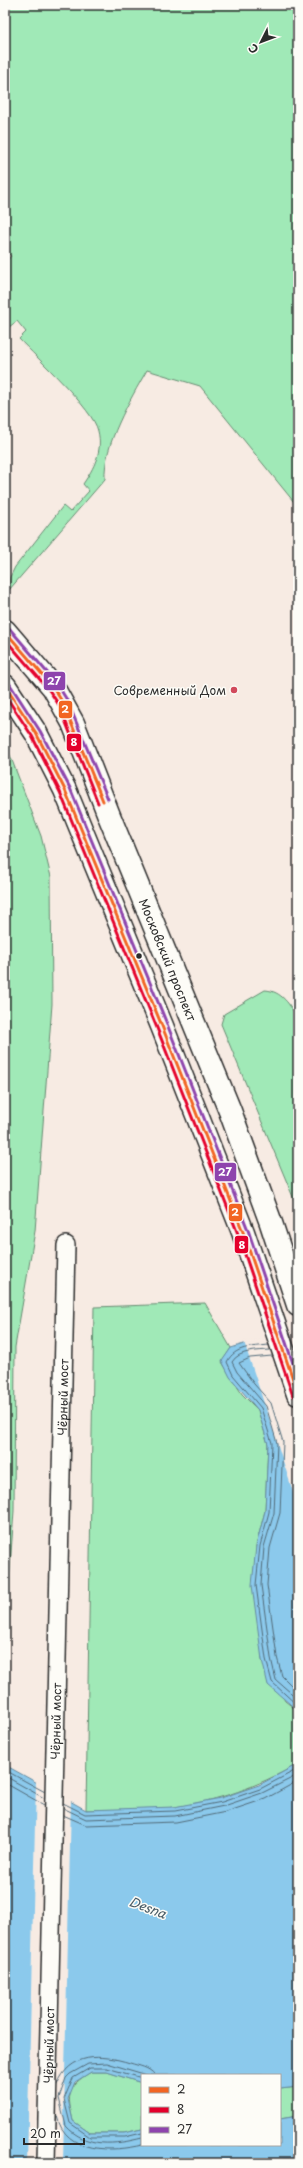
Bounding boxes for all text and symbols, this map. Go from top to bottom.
north arrow [241,22,281,62]
text: С [244,40,262,58]
line badge: 27 [43,671,66,691]
text: 27 [47,672,62,689]
place label: Современный Дом [113,681,226,699]
marker: Современный Дом [229,685,239,695]
line badge: 2 [58,700,73,719]
text: 2 [61,700,69,717]
line badge: 8 [66,733,82,752]
text: 8 [71,733,78,750]
street label: Московский проспект [135,896,201,1024]
unlabelled marker [134,951,144,961]
line badge: 27 [214,1162,237,1182]
text: 27 [218,1163,233,1180]
line badge: 2 [228,1203,243,1222]
text: 2 [231,1203,239,1220]
line badge: 8 [234,1235,249,1254]
text: 8 [239,1236,246,1253]
street label: Чёрный мост [53,1358,73,1436]
street label: Чёрный мост [46,1682,65,1760]
water label: Desna [127,1891,170,1923]
street label: Чёрный мост [39,2006,58,2084]
legend [141,2074,281,2146]
text: 2 [177,2080,186,2098]
text: 8 [177,2100,185,2118]
scale bar [24,2120,84,2146]
text: 27 [177,2120,192,2138]
text: 20 m [30,2124,61,2142]

